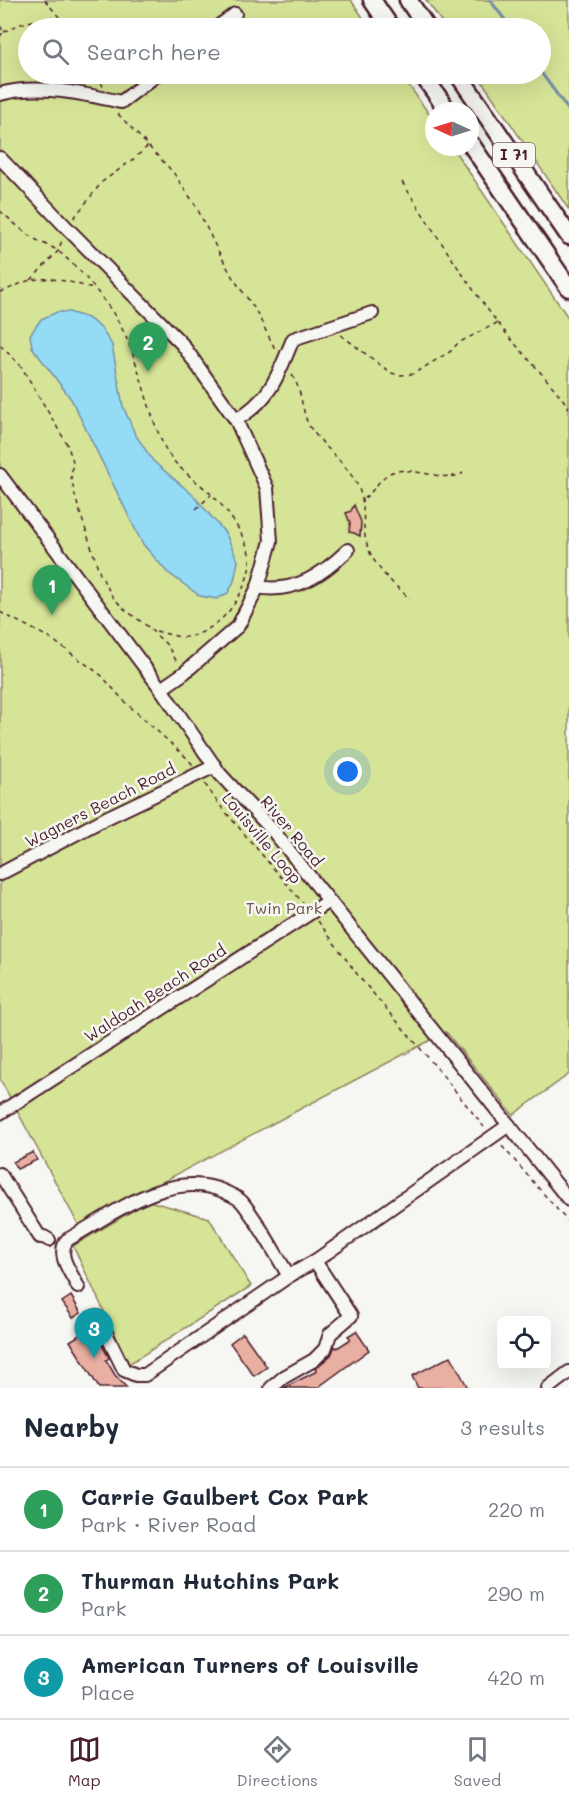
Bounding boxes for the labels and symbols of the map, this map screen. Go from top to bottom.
north arrow [425,102,479,156]
road number: I 71 [493,143,535,167]
pin: 2 [128,322,168,372]
pin: 1 [32,566,72,615]
street label: Wagners Beach Road [21,757,179,852]
your location [333,757,362,786]
street label: Louisville Loop [218,788,307,888]
street label: River Road [257,791,328,871]
park label: Twin Park [246,897,322,918]
street label: Waldoah Beach Road [80,939,230,1046]
pin: 3 [74,1308,113,1358]

